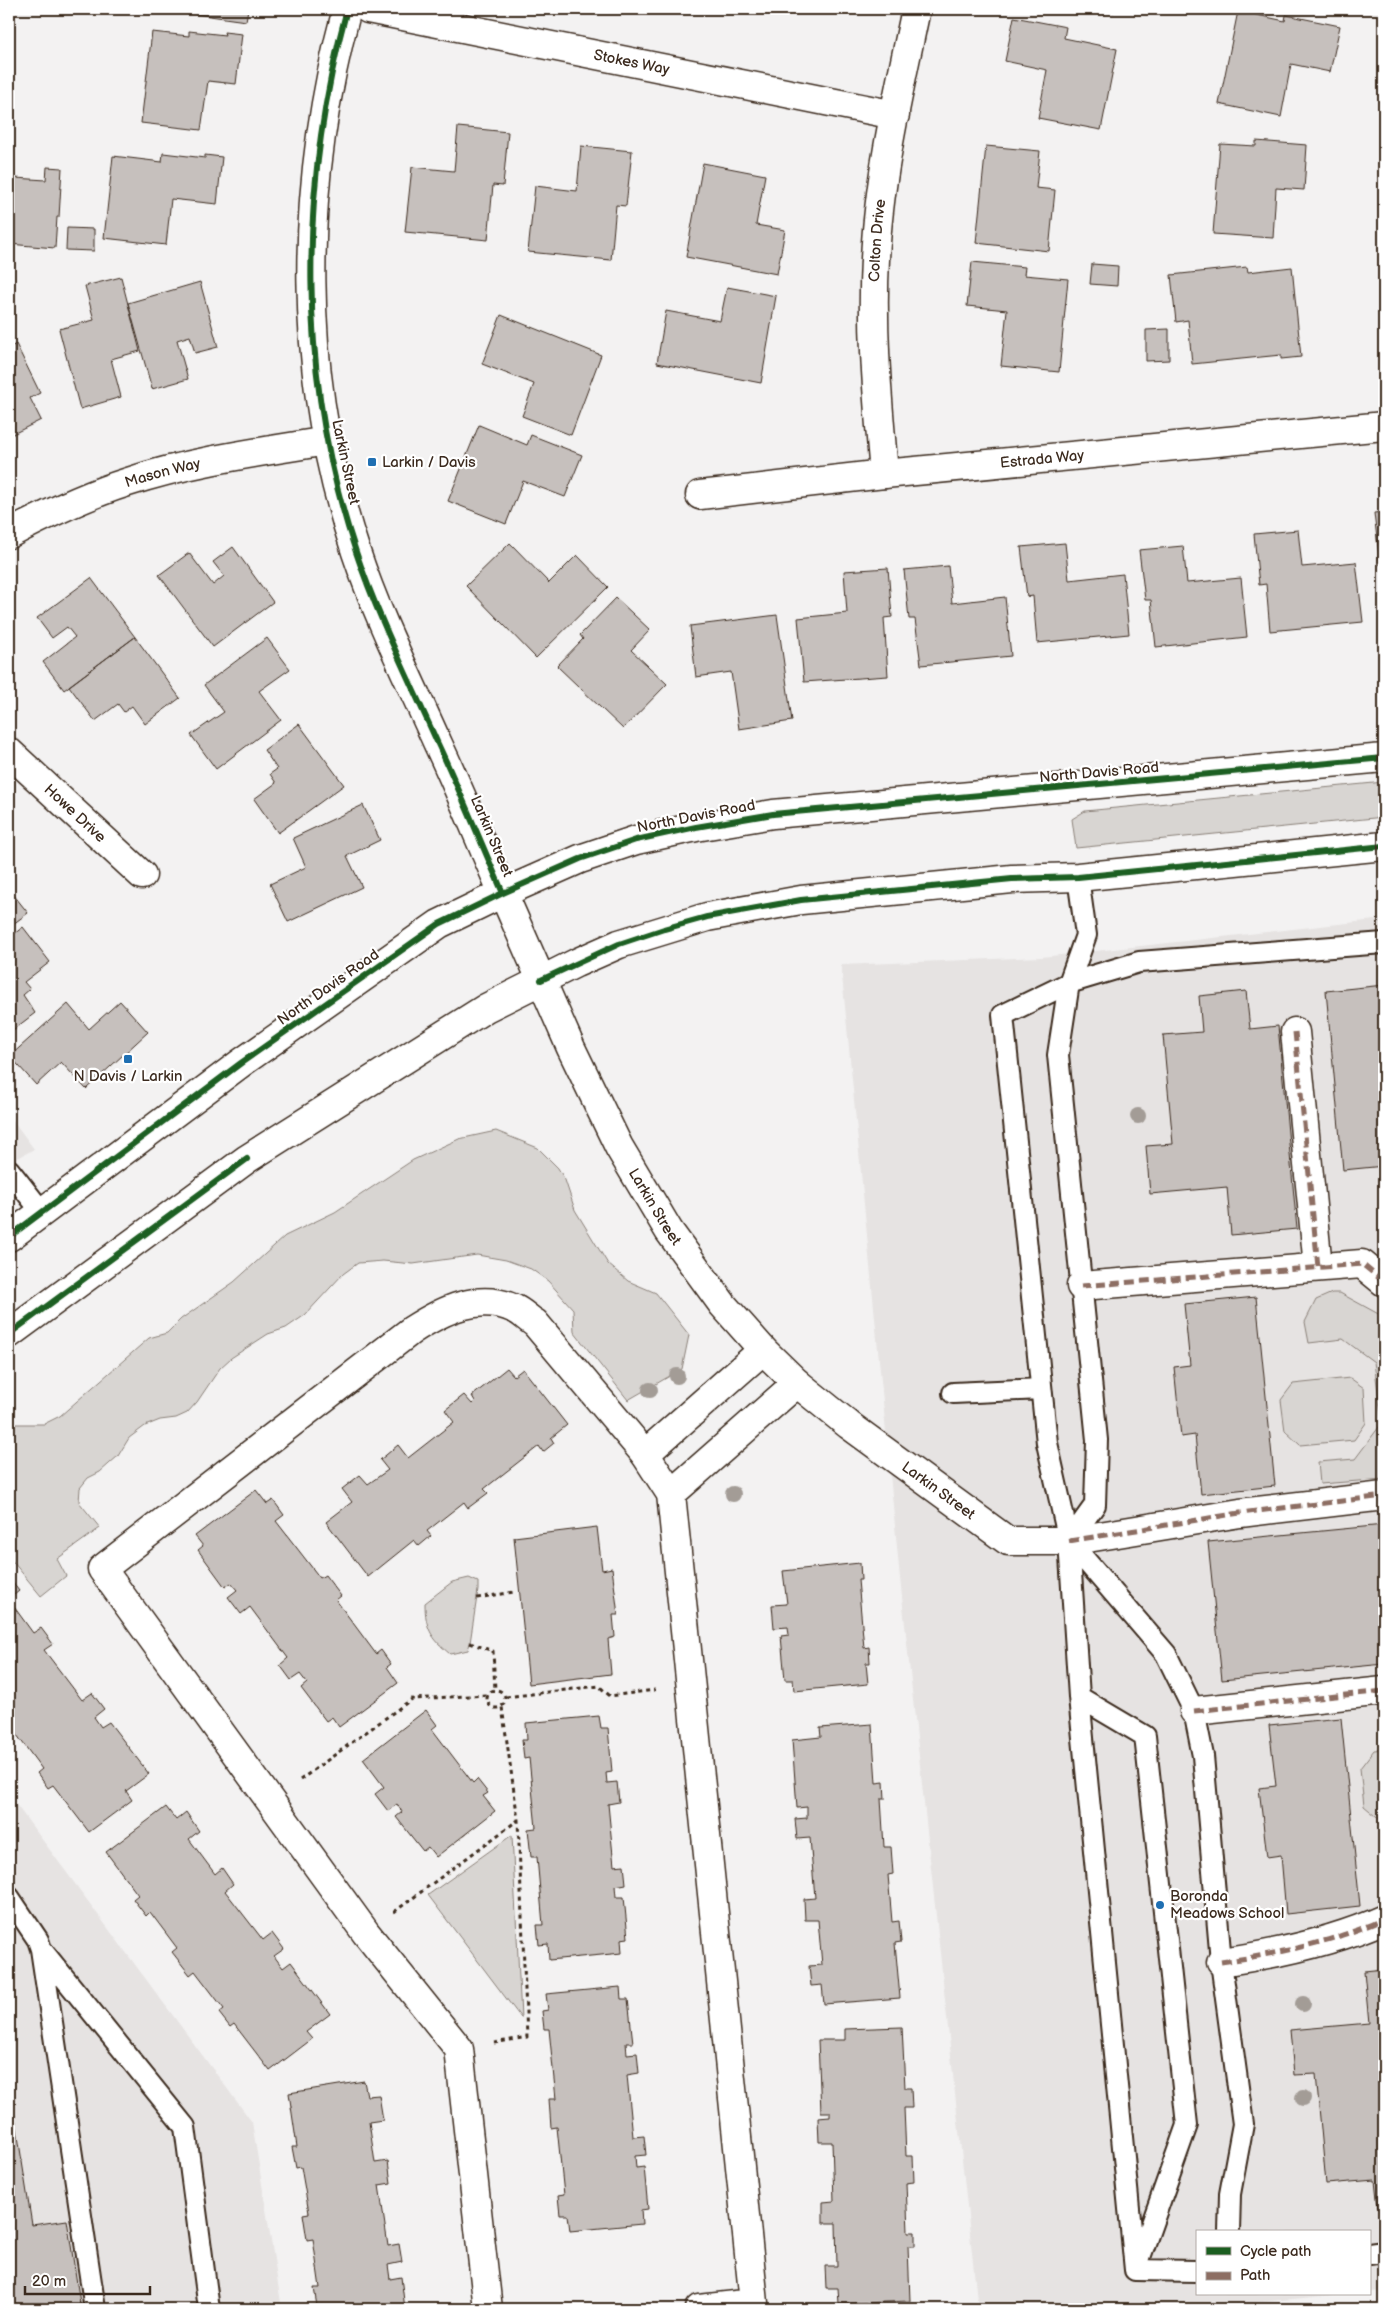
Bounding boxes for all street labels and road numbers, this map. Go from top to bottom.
street label: Stokes Way [592,46,671,79]
street label: Colton Drive [865,198,890,282]
street label: Larkin Street [327,418,364,507]
street label: Estrada Way [999,446,1085,473]
street label: Mason Way [123,454,202,492]
street label: North Davis Road [1038,758,1160,787]
street label: Howe Drive [40,780,110,847]
street label: Larkin Street [466,793,517,880]
street label: North Davis Road [635,796,757,837]
street label: North Davis Road [274,945,383,1030]
street label: Larkin Street [624,1165,685,1249]
street label: Larkin Street [898,1458,979,1524]

